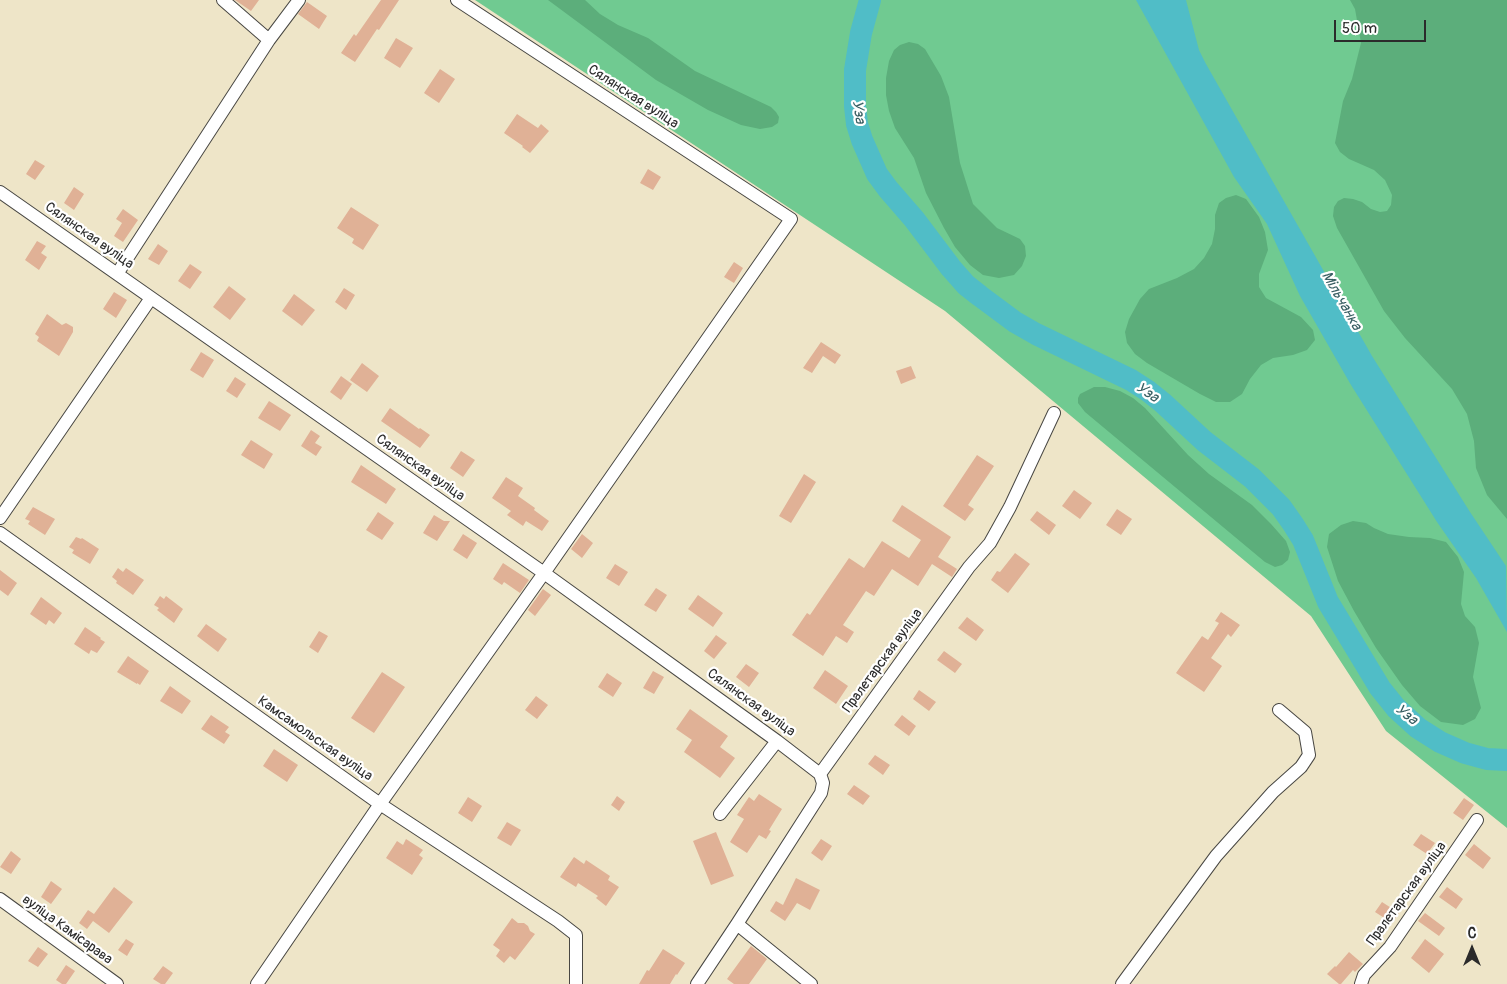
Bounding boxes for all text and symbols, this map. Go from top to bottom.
scale bar [1337,10,1430,42]
text: 50 m [1342,19,1377,38]
street label: Сялянская вуліца [585,61,681,133]
water label: Уза [847,99,869,125]
street label: Сялянская вуліца [41,199,137,273]
water label: Мільчанка [1317,268,1365,334]
water label: Уза [1132,379,1162,407]
street label: Сялянская вуліца [372,431,468,505]
street label: Пралетарская вуліца [840,606,926,716]
street label: Сялянская вуліца [704,665,798,741]
street label: Камсамольская вуліца [254,693,376,785]
water label: Уза [1391,701,1421,729]
street label: Пралетарская вуліца [1364,839,1450,949]
street label: вуліца Камісарава [19,892,115,968]
north arrow [1447,924,1497,974]
text: С [1468,925,1476,942]

